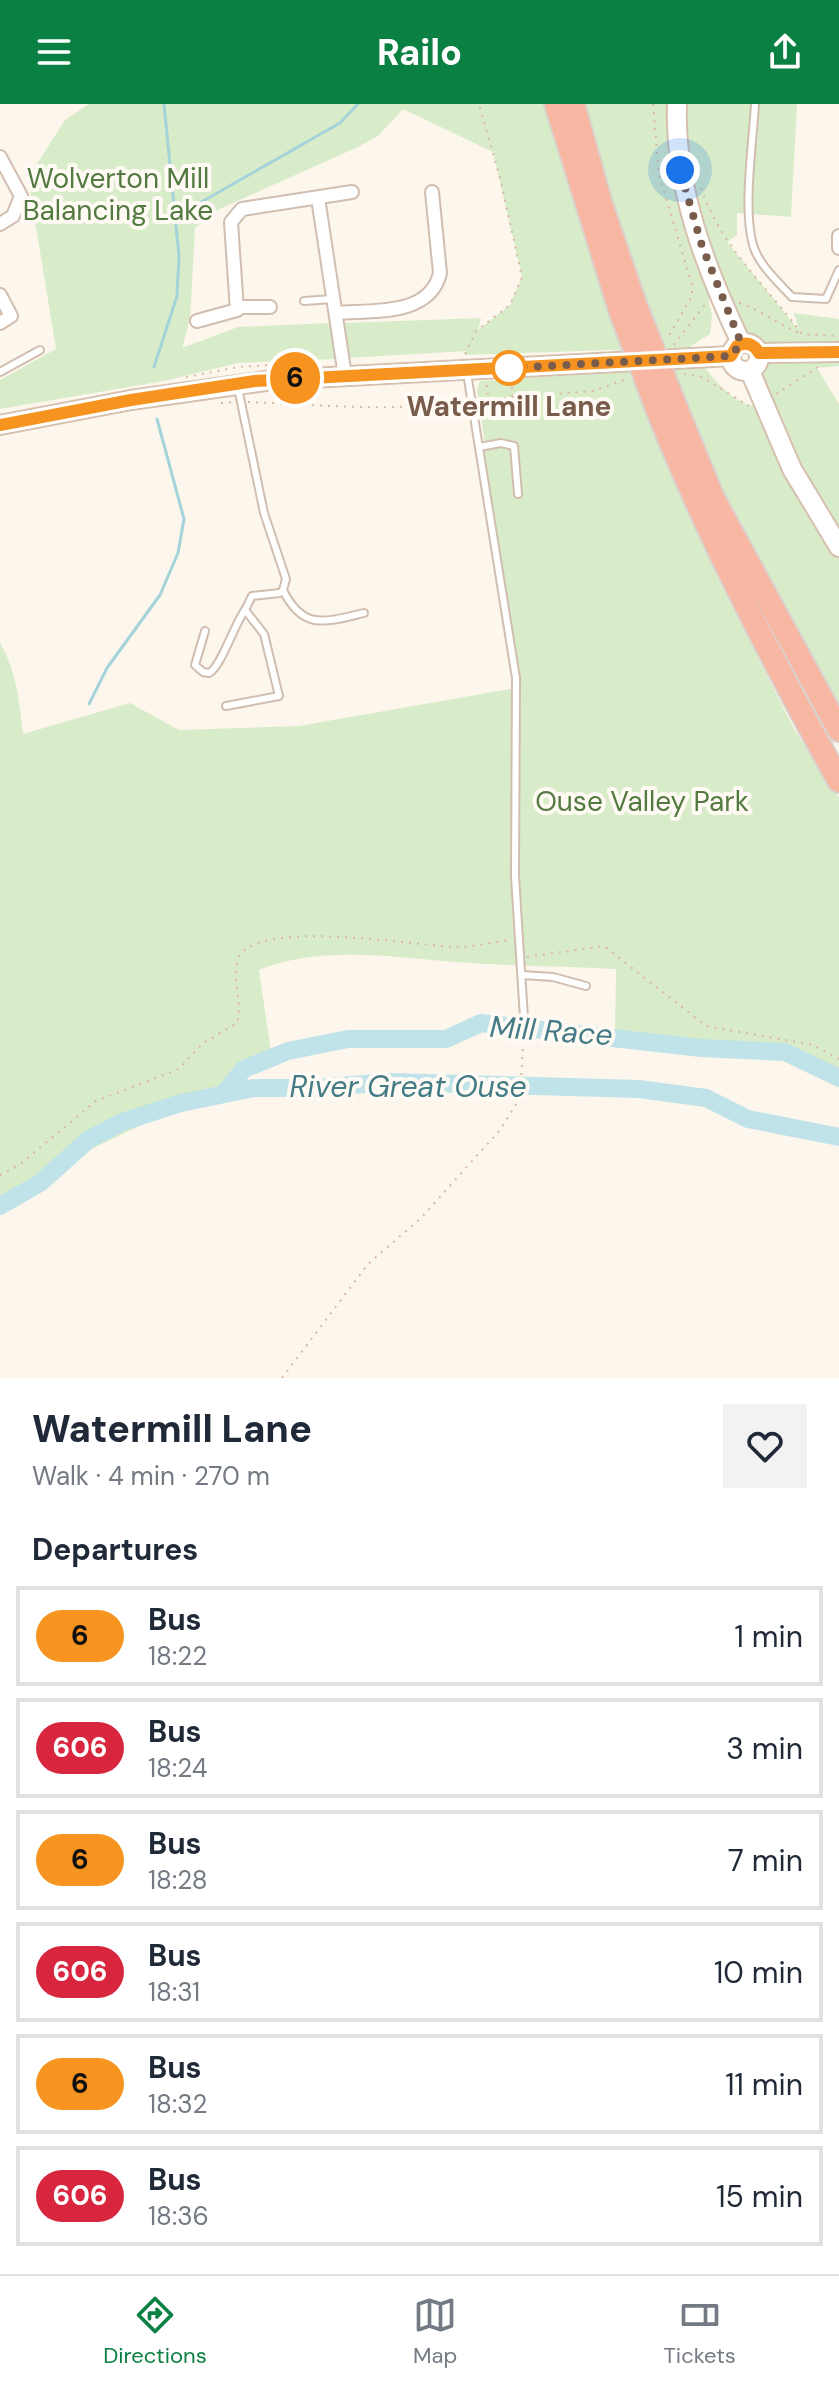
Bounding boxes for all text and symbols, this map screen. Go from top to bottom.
text: Railo [377,29,462,76]
icon: menu [32,30,76,74]
icon: share [763,30,807,74]
your location [660,150,700,190]
park label: Wolverton Mill Balancing Lake [23,160,213,229]
marker: Watermill Lane [492,351,526,385]
line badge: 6 [269,352,321,404]
text: 6 [286,359,304,396]
place label: Watermill Lane [407,388,611,425]
park label: Ouse Valley Park [535,783,749,820]
water label: Mill Race [488,1007,614,1054]
water label: River Great Ouse [289,1067,527,1106]
text: Watermill Lane [32,1404,312,1454]
button: heart [723,1404,807,1488]
text: Walk · 4 min · 270 m [32,1459,270,1493]
text: Departures [32,1530,198,1569]
text: Bus [148,1600,202,1639]
text: 6 [71,1617,89,1654]
text: 1 min [735,1617,803,1656]
text: 18:22 [148,1639,207,1673]
text: Bus [148,1712,202,1751]
text: 606 [52,1729,108,1766]
text: 3 min [726,1729,803,1768]
text: 18:24 [148,1751,208,1785]
text: Bus [148,1824,202,1863]
text: 6 [71,1841,89,1878]
text: 7 min [728,1841,803,1880]
text: 18:28 [148,1863,208,1897]
text: Bus [148,1936,202,1975]
text: 606 [52,1953,108,1990]
text: 10 min [714,1953,803,1992]
text: 18:31 [148,1975,200,2009]
text: Bus [148,2048,202,2087]
text: 6 [71,2065,89,2102]
text: 11 min [725,2065,803,2104]
text: 18:32 [148,2087,208,2121]
text: Bus [148,2160,202,2199]
text: 606 [52,2177,108,2214]
text: 15 min [716,2177,803,2216]
text: 18:36 [148,2199,209,2233]
tab: Directions [103,2293,207,2370]
tab: Map [413,2293,457,2370]
tab: Tickets [664,2293,736,2370]

